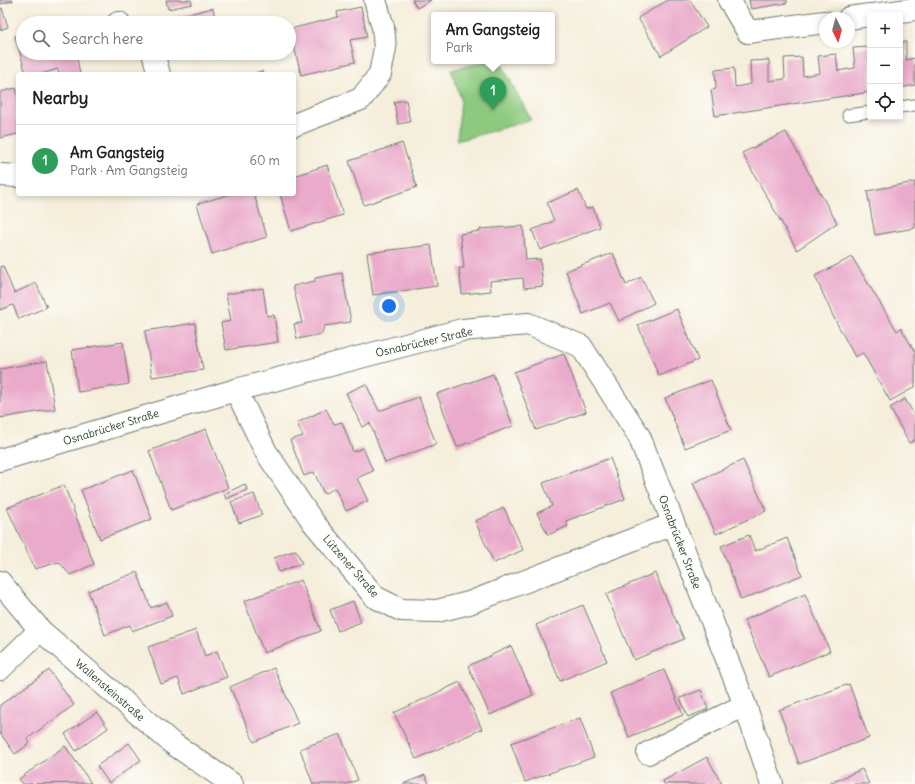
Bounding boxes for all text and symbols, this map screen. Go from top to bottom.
popup [431,12,555,64]
north arrow [819,12,855,48]
map controls [867,12,903,120]
button: + [867,12,903,48]
search box [16,16,296,60]
text: Am Gangsteig [446,20,540,39]
icon: search [30,27,52,49]
text: Search here [62,29,143,48]
text: Park [446,39,473,56]
button: − [867,48,903,84]
pin: 1 [480,77,506,110]
button: locate [867,84,903,120]
text: Nearby [32,87,88,109]
text: Am Gangsteig [70,143,164,162]
text: 1 [42,152,48,169]
text: 60 m [249,152,280,169]
text: Park · Am Gangsteig [70,162,188,179]
your location [379,296,399,316]
street label: Osnabrücker Straße [374,324,474,360]
street label: Osnabrücker Straße [61,406,161,448]
street label: Osnabrücker Straße [656,493,704,591]
street label: Lützener Straße [320,532,382,600]
street label: Wallensteinstraße [72,656,148,724]

